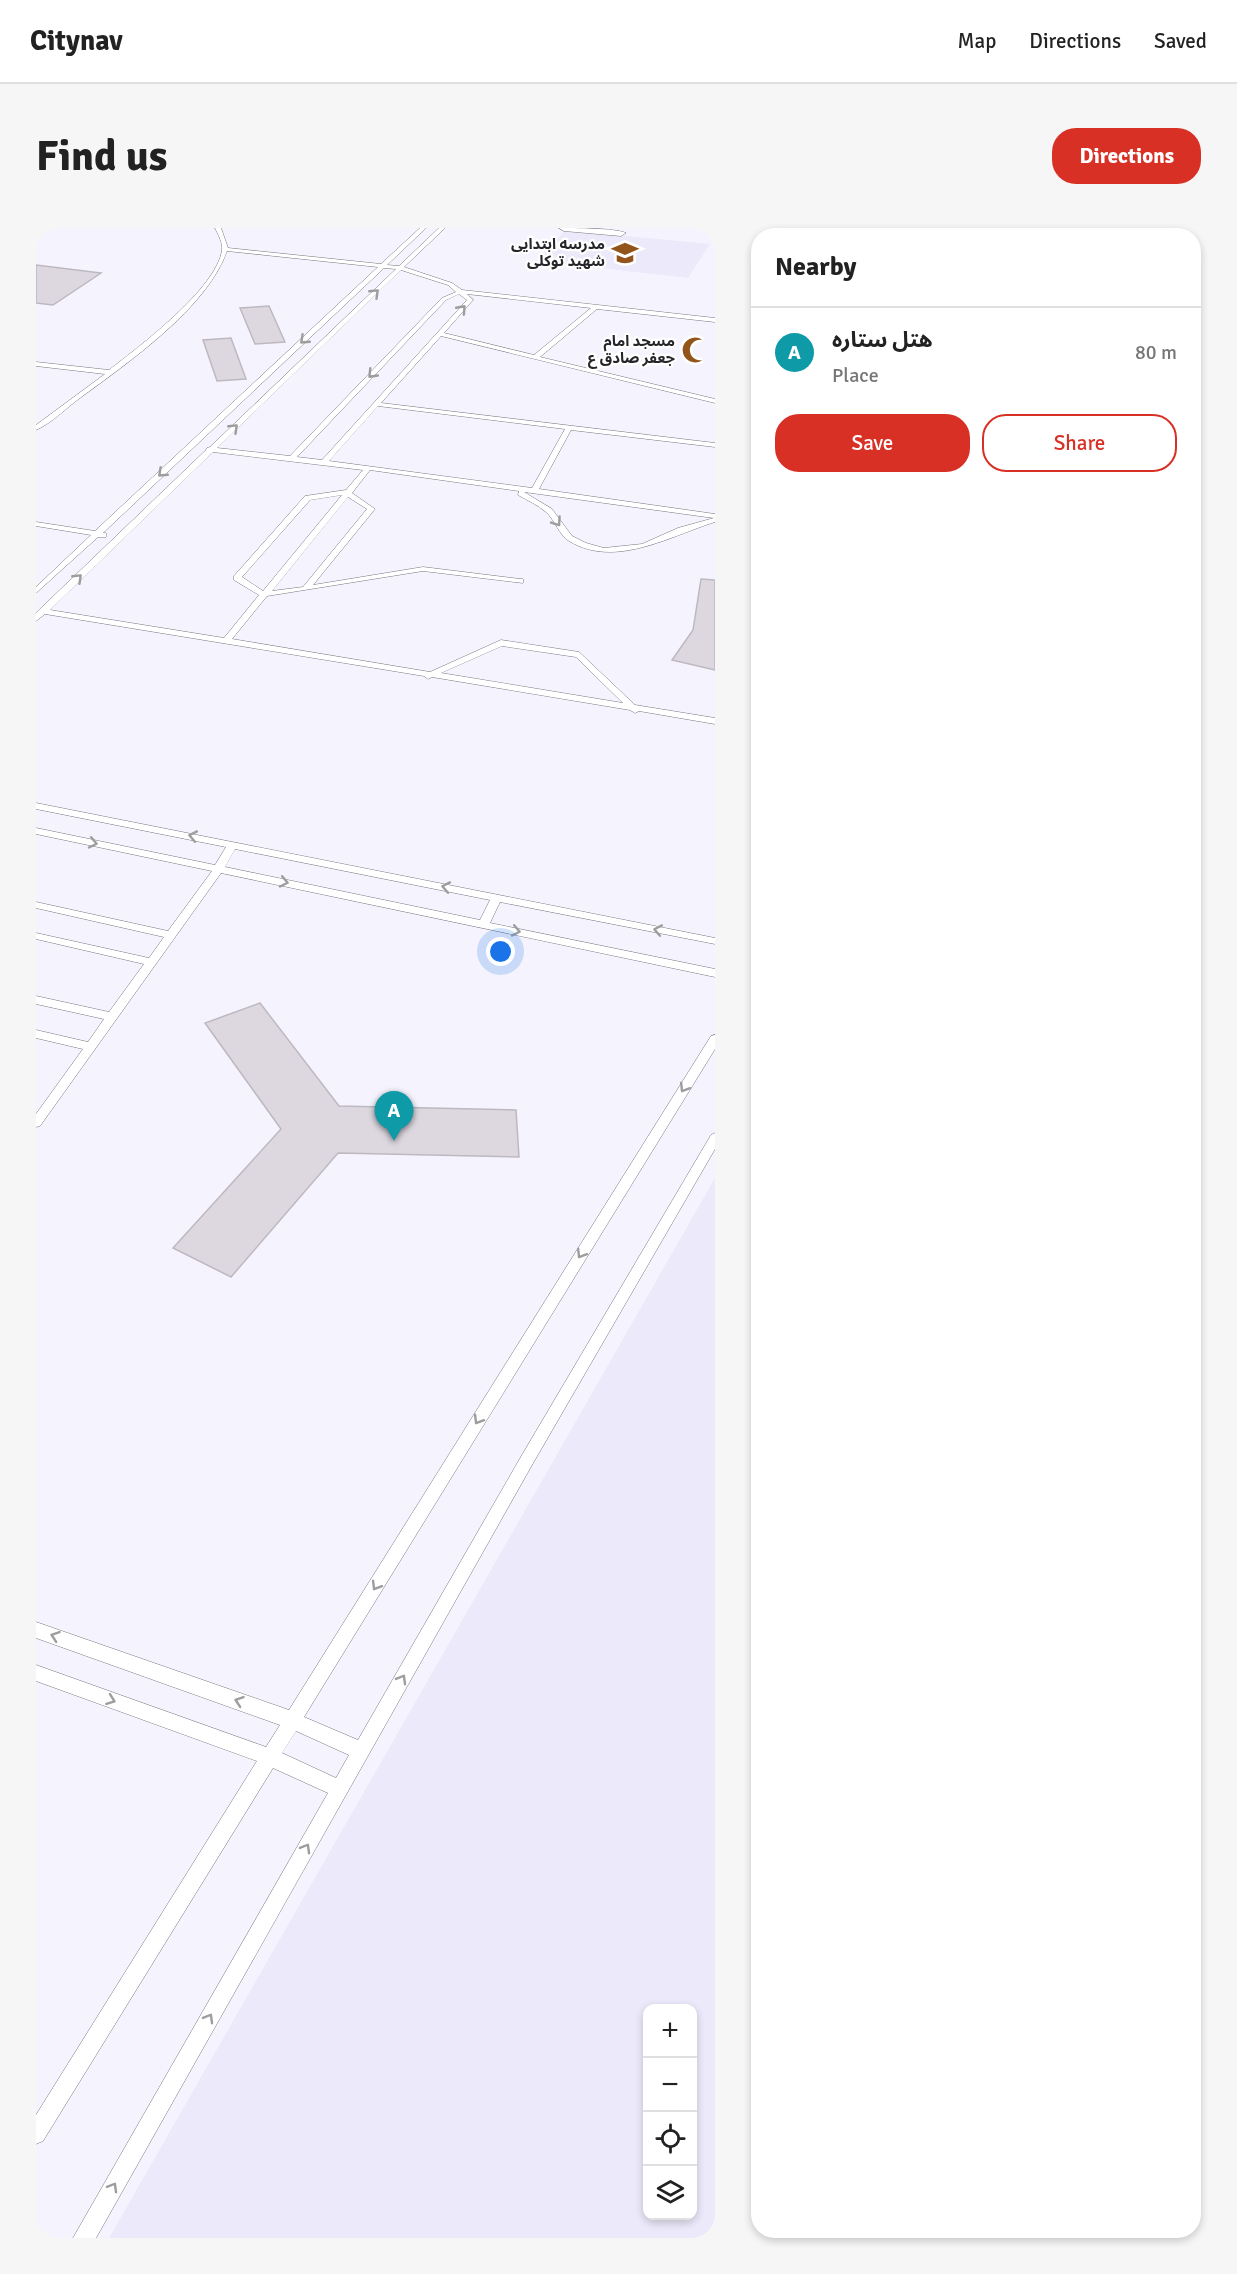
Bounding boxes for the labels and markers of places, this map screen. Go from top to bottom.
place label: مدرسه ابتدایی شهید توکلی [511,235,605,270]
school or university icon: مدرسه ابتدایی شهید توکلی [610,238,640,268]
place label: مسجد امام جعفر صادق ع [588,332,676,369]
mosque icon: مسجد امام جعفر صادق ع [680,335,710,365]
pin: A [374,1092,414,1141]

